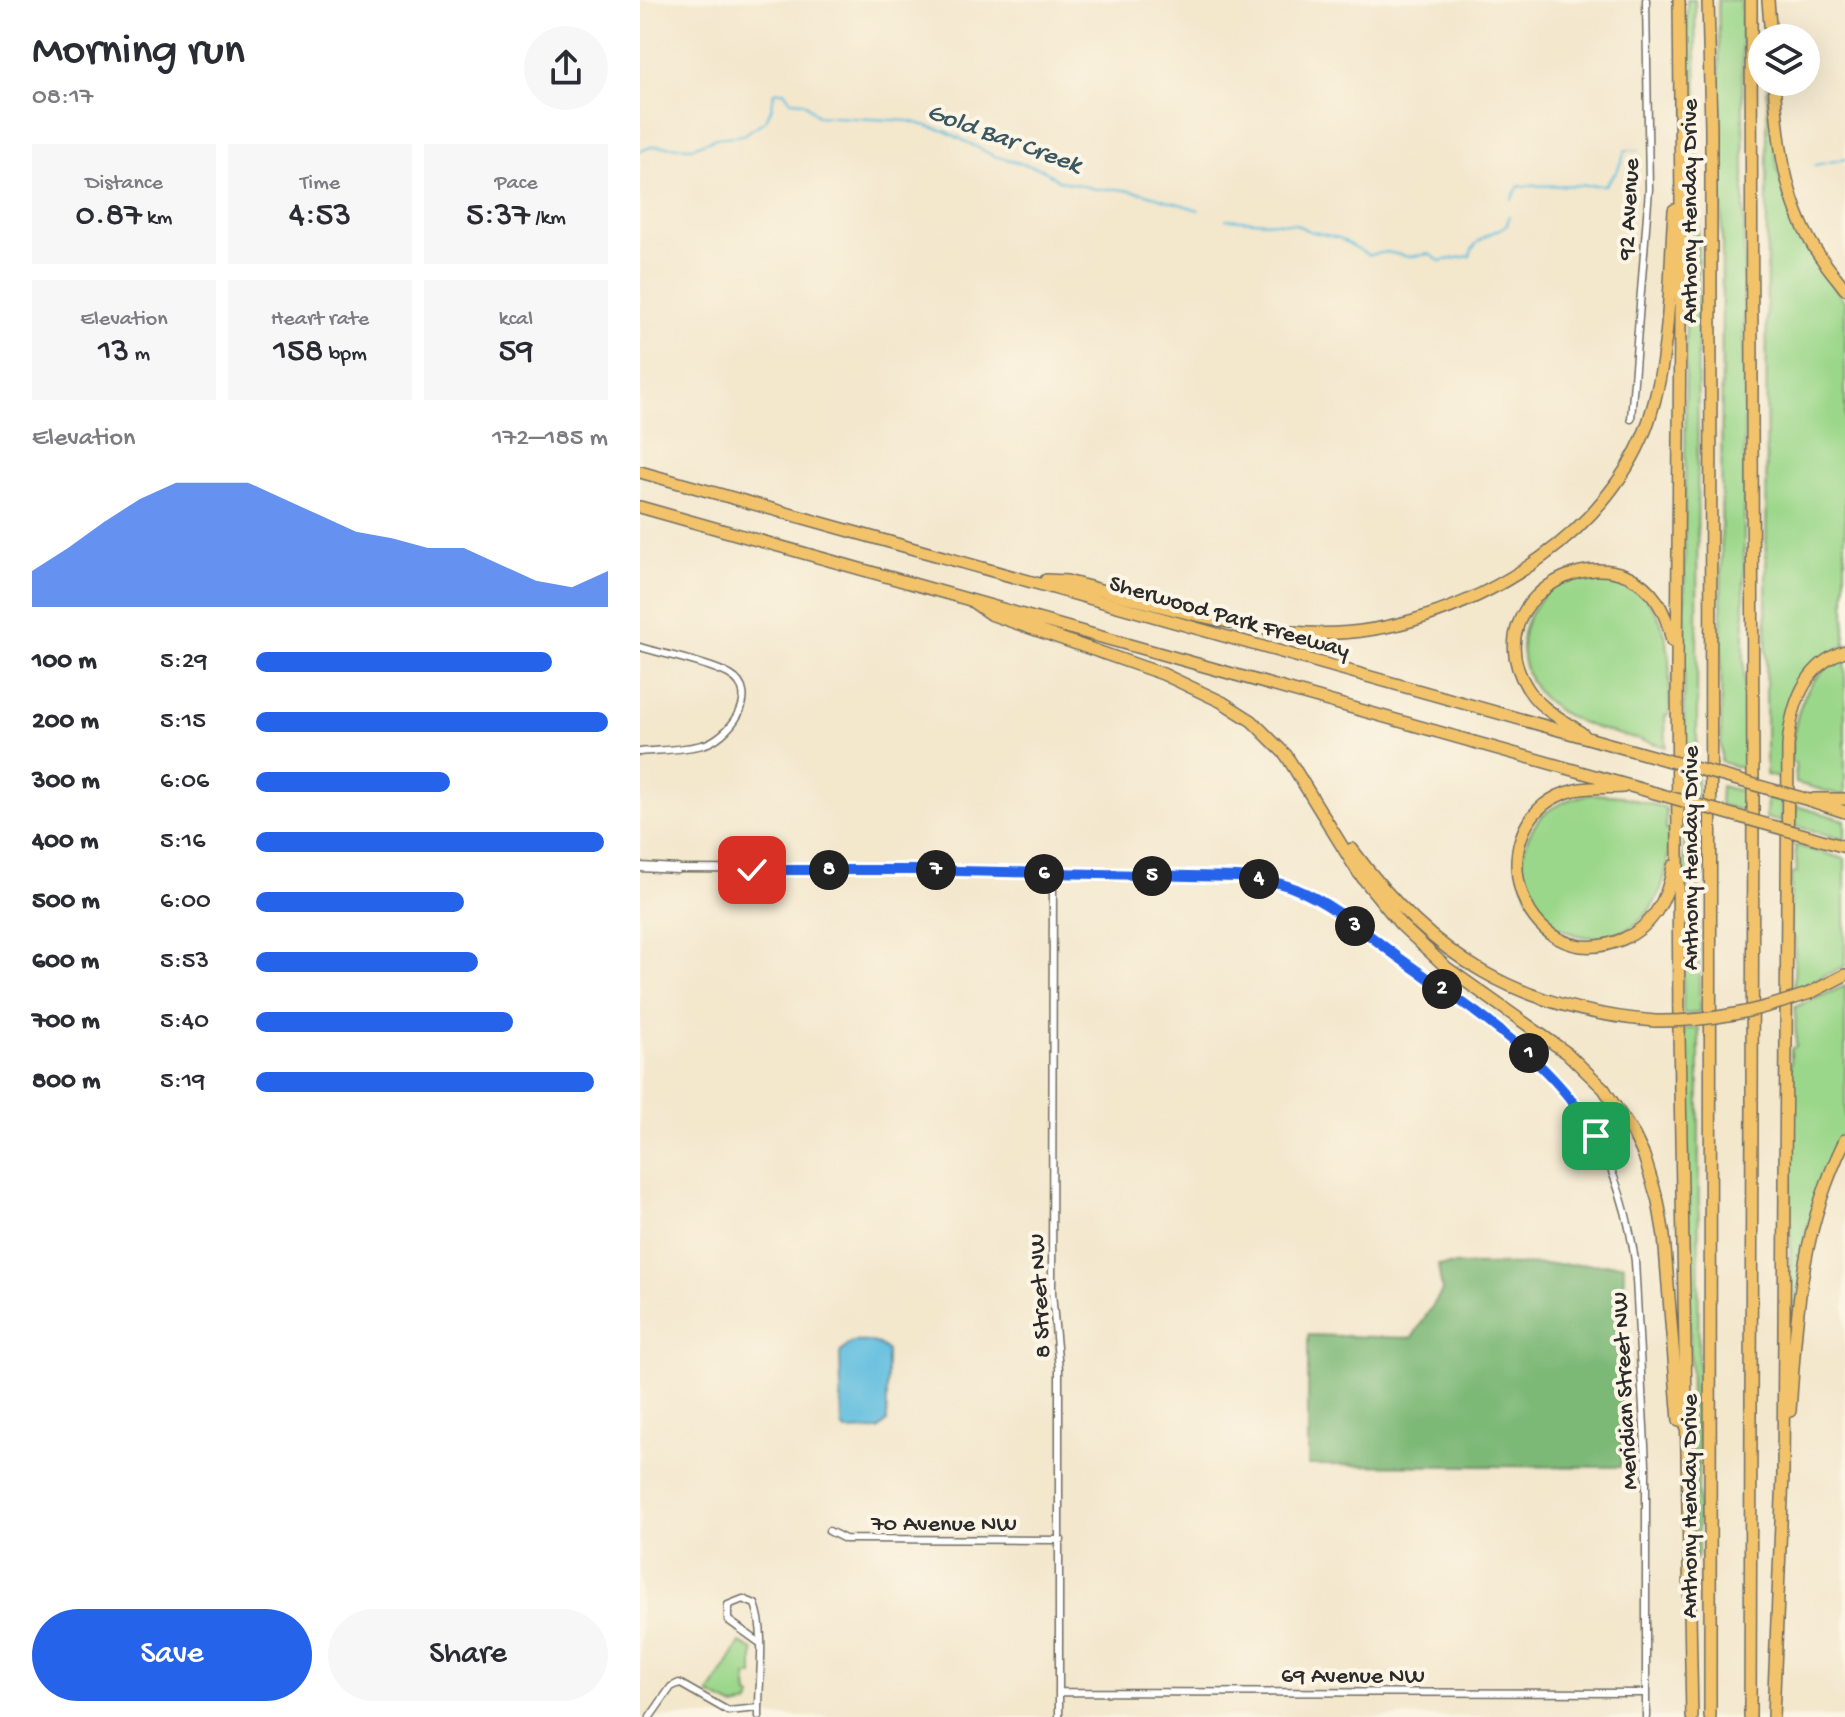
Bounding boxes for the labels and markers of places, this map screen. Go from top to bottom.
pin [718,836,786,904]
pin: 8 [809,850,849,890]
pin: 7 [916,850,956,890]
pin: 6 [1024,854,1064,894]
pin: 5 [1132,856,1172,896]
pin: 4 [1239,859,1279,899]
pin: 3 [1335,906,1375,946]
pin: 2 [1422,969,1462,1009]
pin: 1 [1509,1033,1549,1073]
pin [1562,1102,1630,1170]

